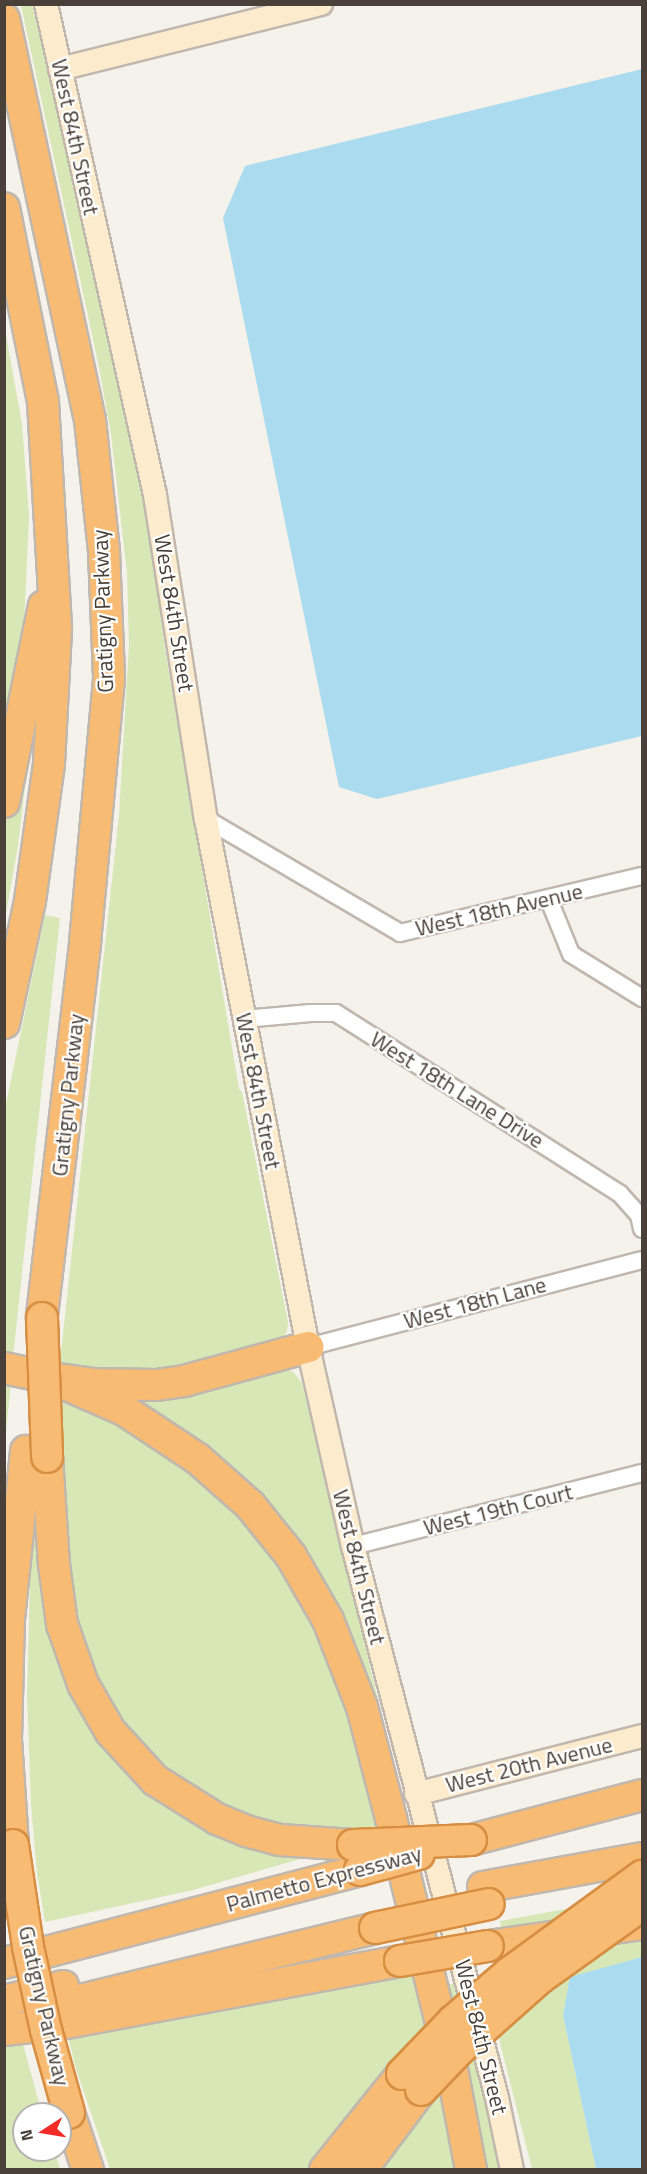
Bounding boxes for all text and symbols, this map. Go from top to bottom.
street label: West 84th Street [46,57,104,217]
street label: Gratigny Parkway [87,529,119,693]
street label: West 84th Street [149,533,199,693]
street label: West 18th Avenue [413,878,585,942]
street label: West 84th Street [230,1011,286,1171]
street label: Gratigny Parkway [46,1012,90,1178]
street label: West 18th Lane Drive [365,1026,549,1154]
street label: West 18th Lane [401,1271,549,1335]
street label: West 19th Court [421,1479,575,1541]
street label: West 84th Street [327,1487,391,1647]
street label: West 20th Avenue [443,1732,615,1798]
street label: Palmetto Expressway [223,1840,425,1918]
street label: Gratigny Parkway [13,1923,75,2089]
street label: West 84th Street [449,1957,513,2117]
north arrow [12,2102,72,2162]
text: N [13,2127,39,2143]

